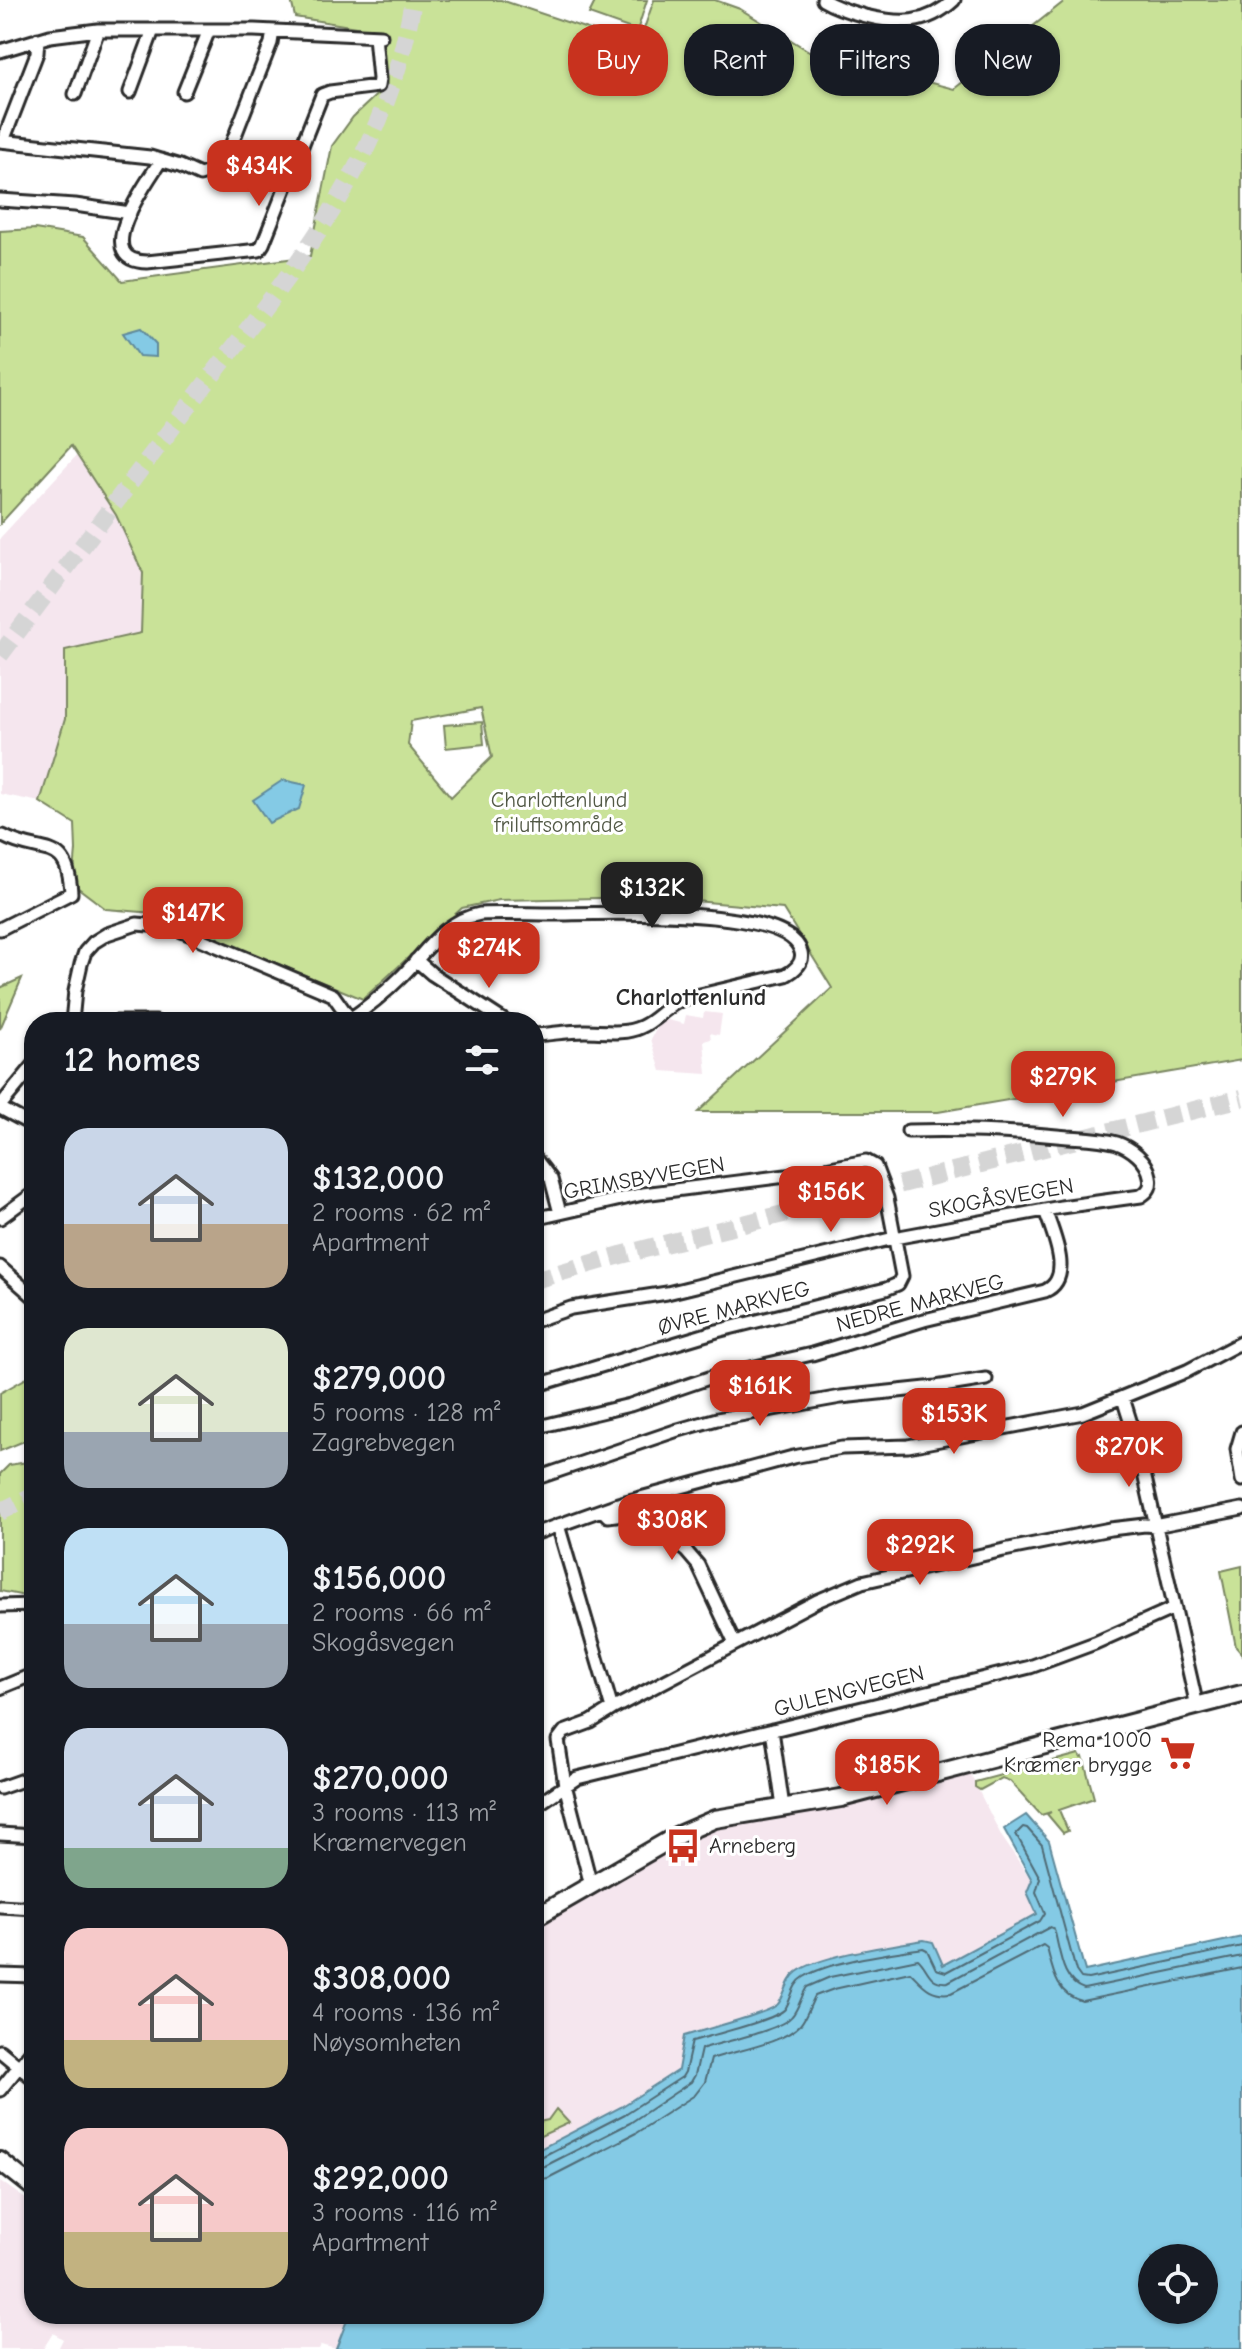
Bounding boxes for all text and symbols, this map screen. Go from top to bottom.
chip: Buy [568,24,668,96]
chip: Rent [684,24,794,96]
chip: Filters [810,24,939,96]
chip: New [955,24,1060,96]
pin: $434K [203,140,315,208]
text: $434K [225,151,293,181]
park label: Charlottenlund friluftsområde [491,787,627,838]
pin: $132K [596,862,708,930]
text: $132K [619,873,685,903]
pin: $147K [137,887,249,955]
text: $147K [161,898,225,928]
pin: $274K [433,922,545,990]
text: $274K [457,933,521,963]
district label: Charlottenlund [616,983,766,1011]
icon: filters [460,1038,504,1082]
text: 12 homes [64,1040,200,1080]
pin: $279K [1007,1051,1119,1119]
text: $279K [1029,1062,1097,1092]
street label: GRIMSBYVEGEN [561,1151,727,1205]
text: $132,000 [312,1158,444,1198]
icon: home [128,1160,224,1256]
pin: $156K [775,1166,887,1234]
street label: SKOGÅSVEGEN [926,1170,1076,1224]
text: $156K [797,1177,865,1207]
text: 2 rooms · 62 m² [312,1198,490,1228]
text: Apartment [312,1228,428,1258]
street label: NEDRE MARKVEG [833,1268,1007,1338]
street label: ØVRE MARKVEG [655,1275,813,1341]
text: $279,000 [312,1358,446,1398]
icon: home [128,1360,224,1456]
pin: $161K [704,1360,816,1428]
text: $161K [728,1371,792,1401]
pin: $153K [898,1388,1010,1456]
text: 5 rooms · 128 m² [312,1398,500,1428]
text: $153K [920,1399,988,1429]
pin: $270K [1073,1421,1185,1489]
text: Zagrebvegen [312,1428,455,1458]
text: $270K [1094,1432,1164,1462]
pin: $308K [616,1494,728,1562]
text: $308K [636,1505,708,1535]
pin: $292K [864,1519,976,1587]
text: $292K [885,1530,955,1560]
text: $156,000 [312,1558,447,1598]
icon: home [128,1560,224,1656]
text: 2 rooms · 66 m² [312,1598,491,1628]
text: Skogåsvegen [312,1628,455,1658]
street label: GULENGVEGEN [771,1660,927,1722]
place label: Rema 1000 Kræmer brygge [1004,1727,1152,1778]
supermarket icon: Rema 1000 Kræmer brygge [1159,1734,1197,1772]
pin: $185K [831,1739,943,1807]
text: $185K [853,1750,921,1780]
text: $270,000 [312,1758,449,1798]
icon: home [128,1760,224,1856]
text: 3 rooms · 113 m² [312,1798,496,1828]
bus stop icon: Arneberg [664,1827,702,1865]
text: Kræmervegen [312,1828,467,1858]
place label: Arneberg [709,1833,796,1859]
text: $308,000 [312,1958,451,1998]
icon: home [128,1960,224,2056]
text: 4 rooms · 136 m² [312,1998,499,2028]
text: Nøysomheten [312,2028,461,2058]
text: $292,000 [312,2158,449,2198]
icon: home [128,2160,224,2256]
text: 3 rooms · 116 m² [312,2198,497,2228]
text: Apartment [312,2228,428,2258]
map controls [1138,2244,1218,2324]
button: locate [1138,2244,1218,2324]

